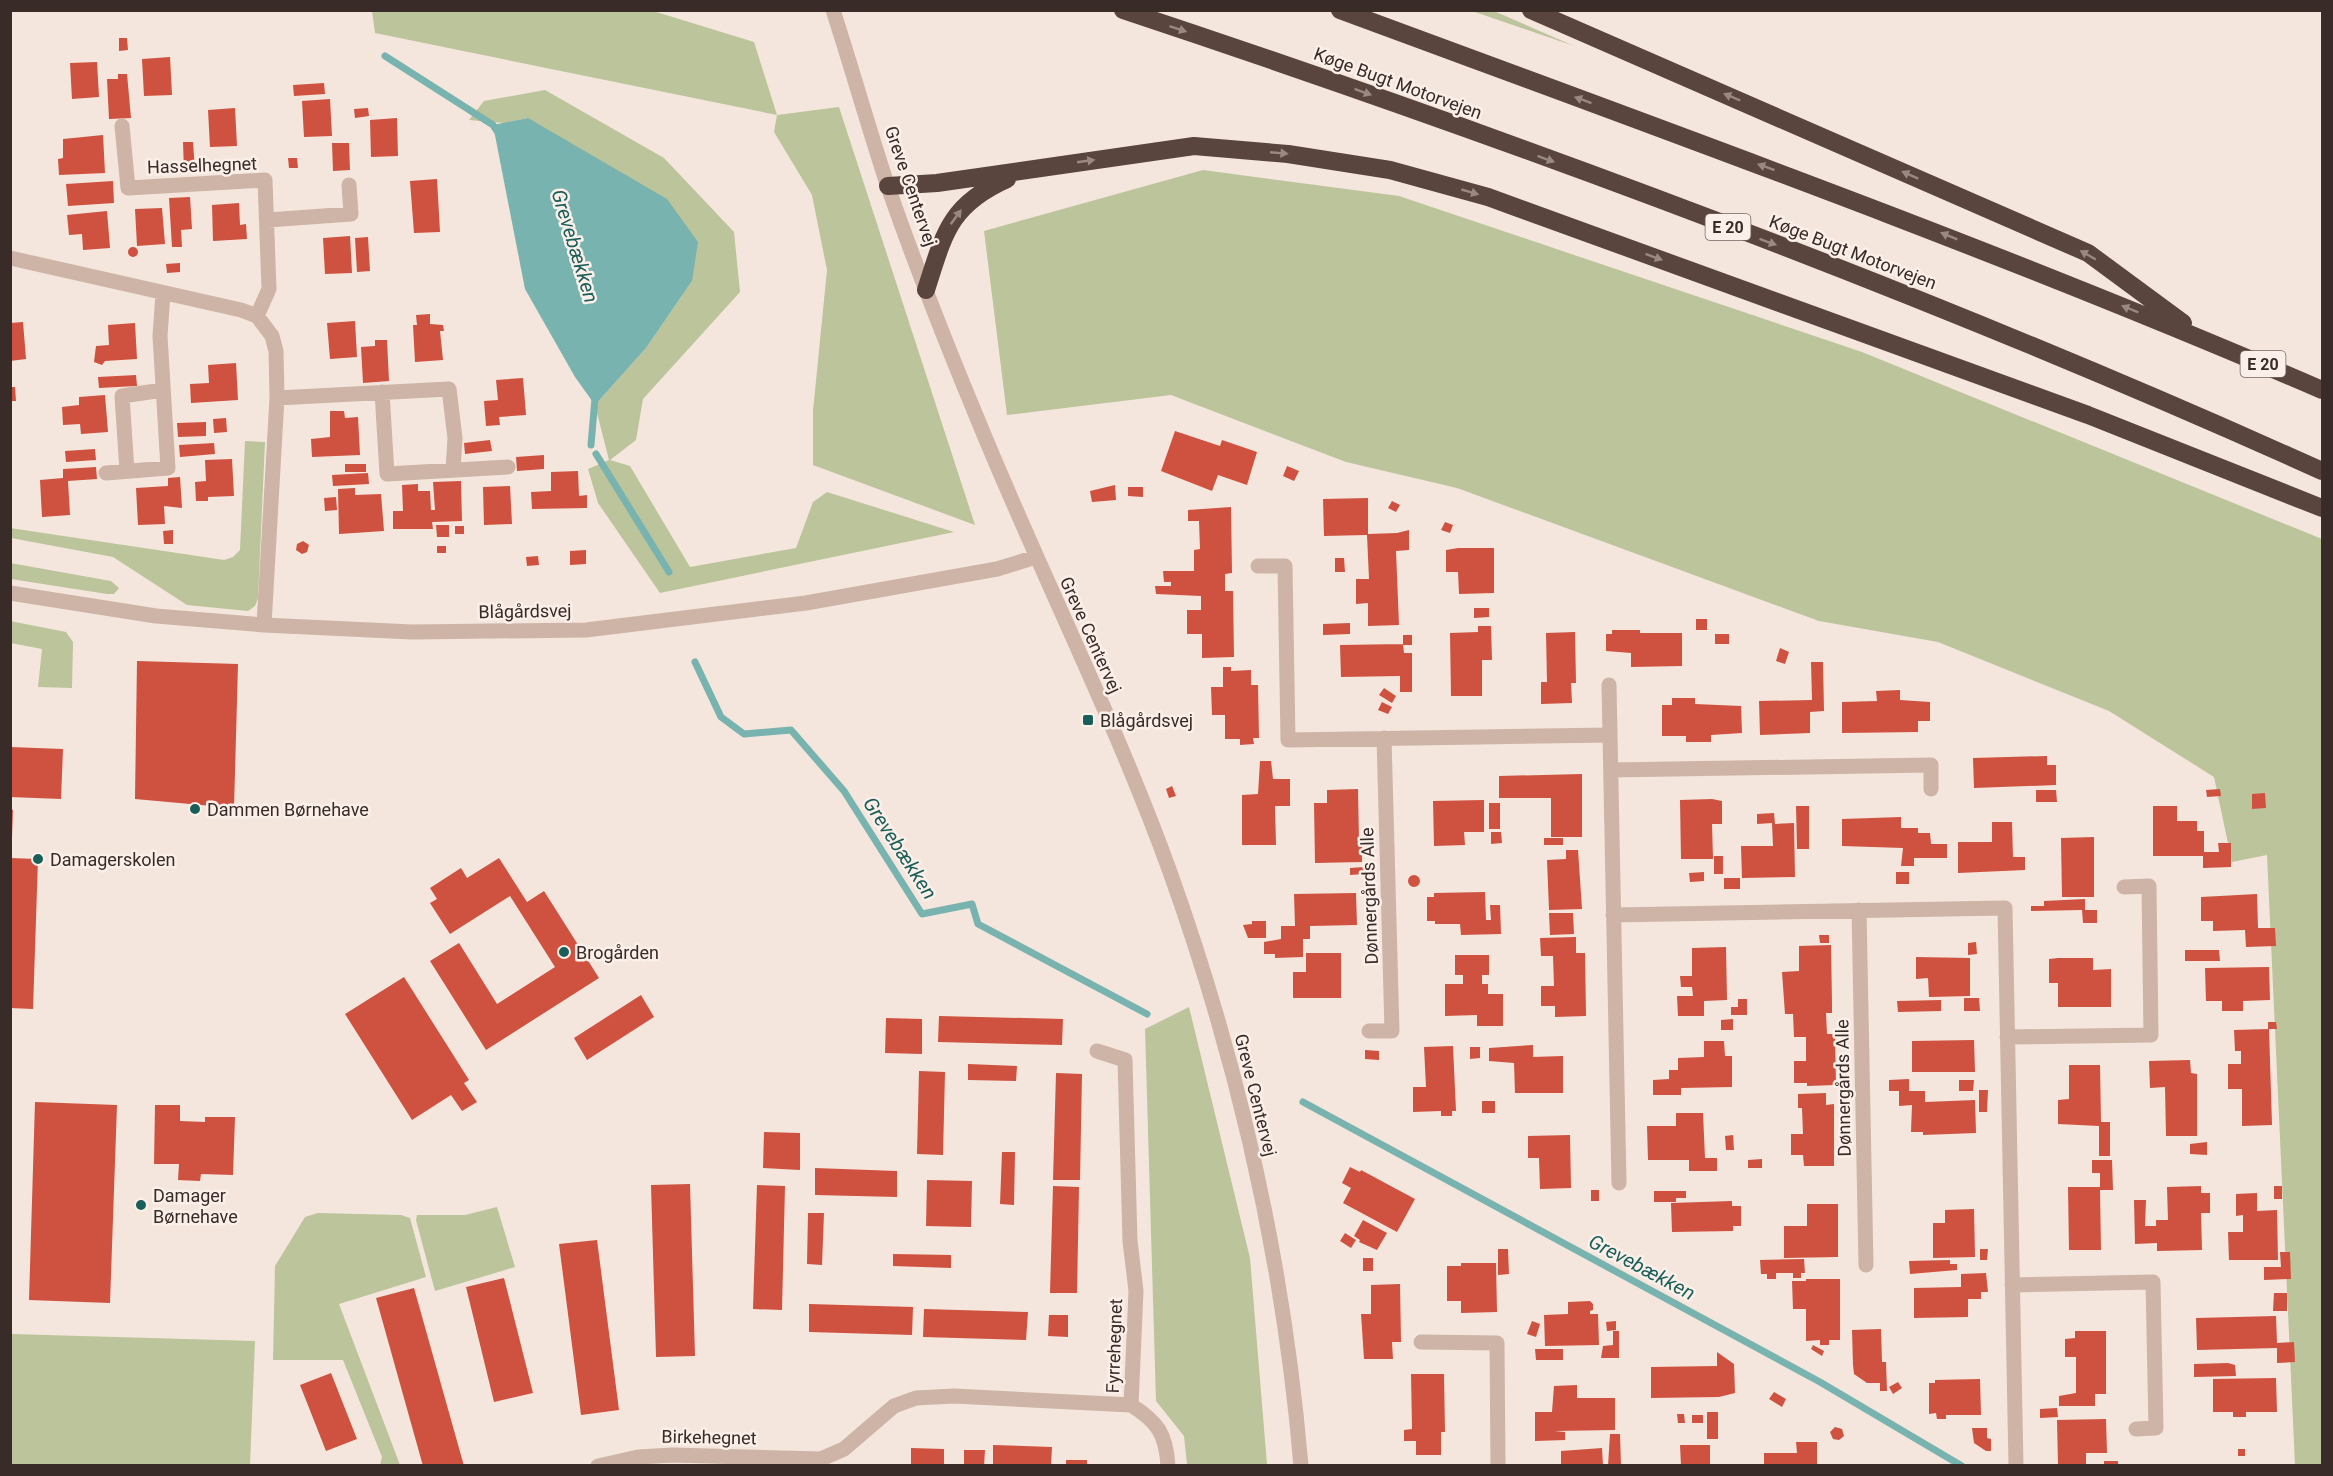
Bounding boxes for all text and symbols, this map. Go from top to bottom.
one-way arrow [1169,25,1187,34]
street label: Køge Bugt Motorvejen [1311,43,1485,123]
one-way arrow [1354,87,1372,97]
one-way arrow [1722,92,1740,102]
one-way arrow [1574,95,1592,104]
street label: Greve Centervej [881,123,941,249]
one-way arrow [1270,148,1289,158]
street label: Hasselhegnet [147,153,257,177]
one-way arrow [1537,155,1555,165]
one-way arrow [1076,157,1095,166]
one-way arrow [1757,162,1775,172]
one-way arrow [1901,170,1919,180]
water label: Grevebækken [546,187,604,305]
one-way arrow [1461,188,1479,197]
one-way arrow [949,209,961,224]
street label: Køge Bugt Motorvejen [1766,210,1940,294]
road number: E 20 [1706,214,1750,240]
one-way arrow [1939,231,1957,241]
one-way arrow [1759,237,1777,247]
one-way arrow [2080,249,2096,260]
one-way arrow [1645,253,1663,263]
one-way arrow [2120,304,2138,314]
road number: E 20 [2240,351,2286,377]
street label: Greve Centervej [1056,573,1126,697]
street label: Blågårdsvej [478,600,572,622]
place label: Blågårdsvej [1100,710,1193,731]
marker: Blågårdsvej [1081,713,1095,727]
water label: Grevebækken [858,792,942,904]
place label: Dammen Børnehave [207,799,369,820]
marker: Dammen Børnehave [188,802,202,816]
street label: Dønnergårds Alle [1356,827,1382,965]
place label: Damagerskolen [50,849,175,870]
marker: Damagerskolen [31,852,45,866]
place label: Brogården [576,942,659,963]
marker: Brogården [557,945,571,959]
street label: Dønnergårds Alle [1831,1019,1855,1157]
street label: Greve Centervej [1231,1032,1281,1158]
place label: Damager Børnehave [153,1185,238,1227]
marker: Damager Børnehave [134,1198,148,1212]
water label: Grevebækken [1585,1229,1699,1305]
street label: Fyrrehegnet [1102,1298,1126,1394]
street label: Birkehegnet [661,1426,757,1448]

